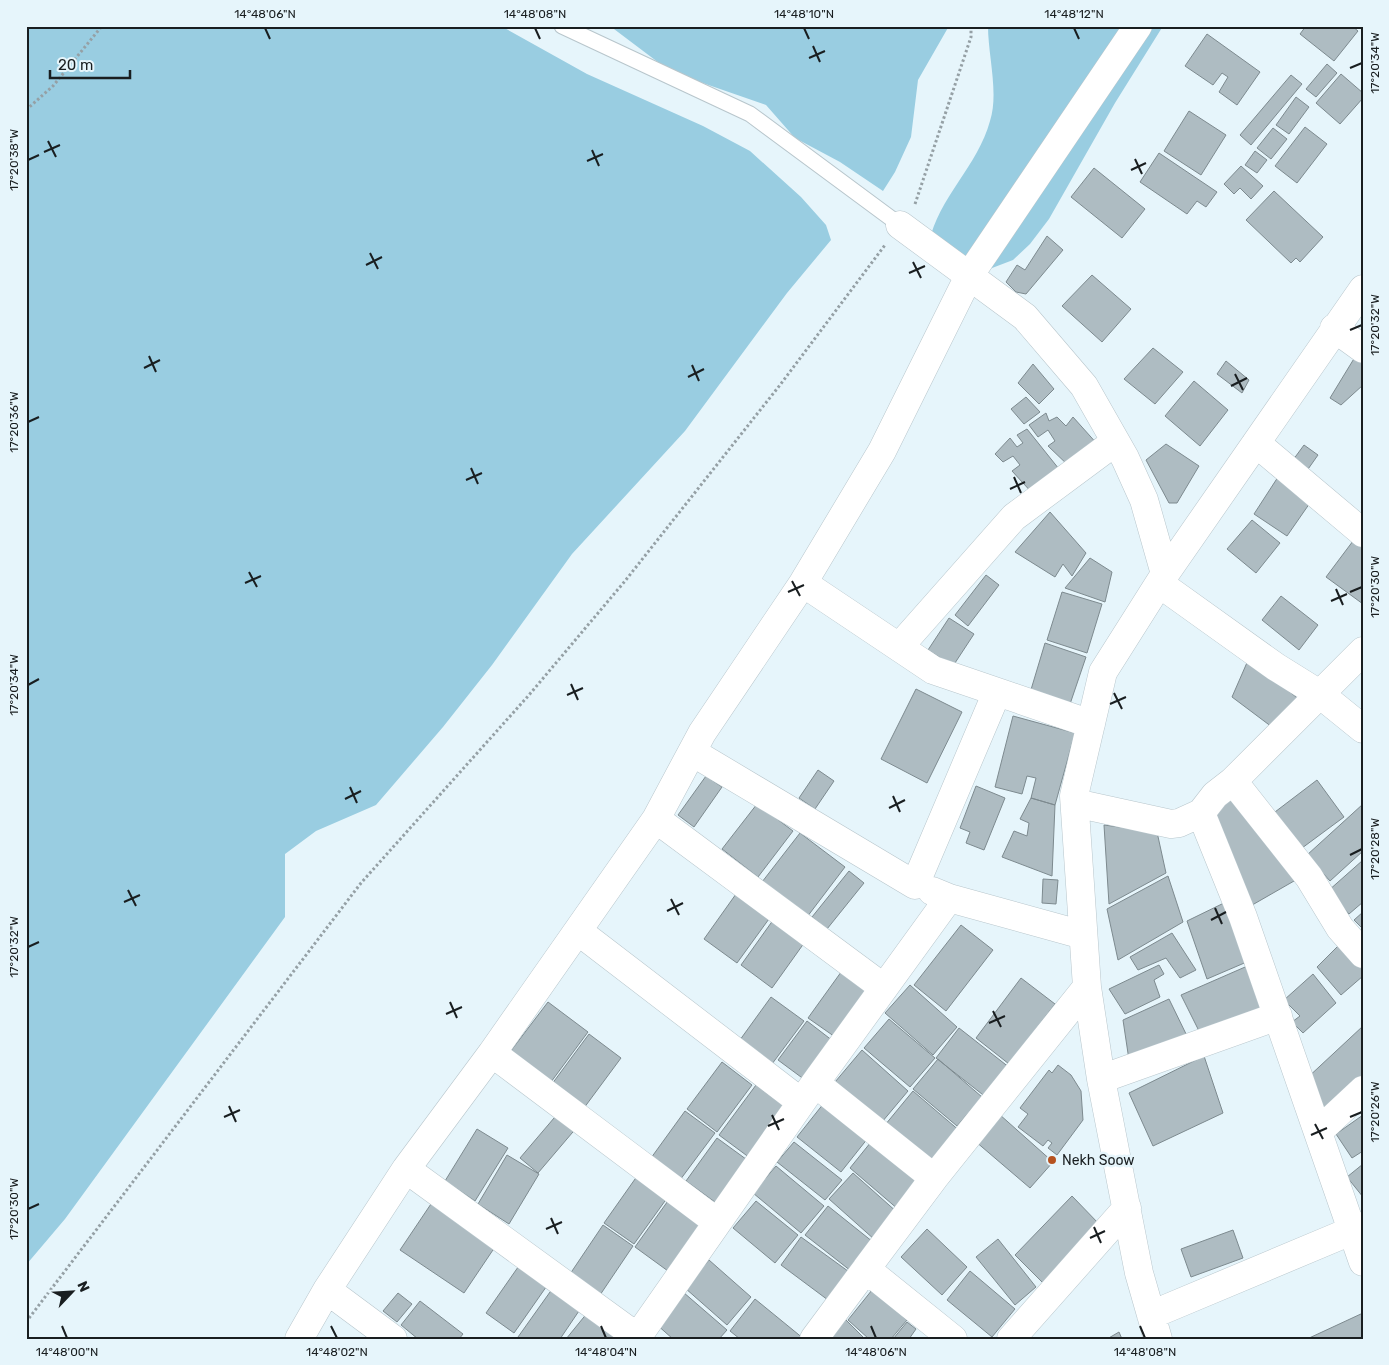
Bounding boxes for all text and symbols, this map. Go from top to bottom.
text: 14°48'06"N [234,7,296,21]
text: 14°48'08"N [504,7,566,21]
text: 14°48'10"N [774,7,834,21]
text: 14°48'12"N [1044,7,1104,21]
text: 17°20'34"W [1368,32,1382,94]
scale bar [50,48,130,80]
text: 20 m [58,56,93,74]
text: 17°20'38"W [7,129,21,191]
text: 17°20'32"W [1368,294,1382,356]
text: 17°20'36"W [7,391,21,453]
text: 17°20'30"W [1368,556,1382,618]
text: 17°20'34"W [7,654,21,716]
text: 17°20'28"W [1368,818,1382,880]
text: 17°20'32"W [7,916,21,978]
text: 17°20'26"W [1368,1081,1382,1143]
place label: Nekh Soow [1062,1152,1135,1169]
marker: Nekh Soow [1046,1154,1058,1166]
text: 17°20'30"W [7,1178,21,1240]
north arrow [48,1268,98,1318]
text: N [73,1279,93,1295]
text: 14°48'00"N [36,1345,98,1359]
text: 14°48'02"N [306,1345,368,1359]
text: 14°48'04"N [575,1345,637,1359]
text: 14°48'06"N [845,1345,907,1359]
text: 14°48'08"N [1114,1345,1176,1359]

